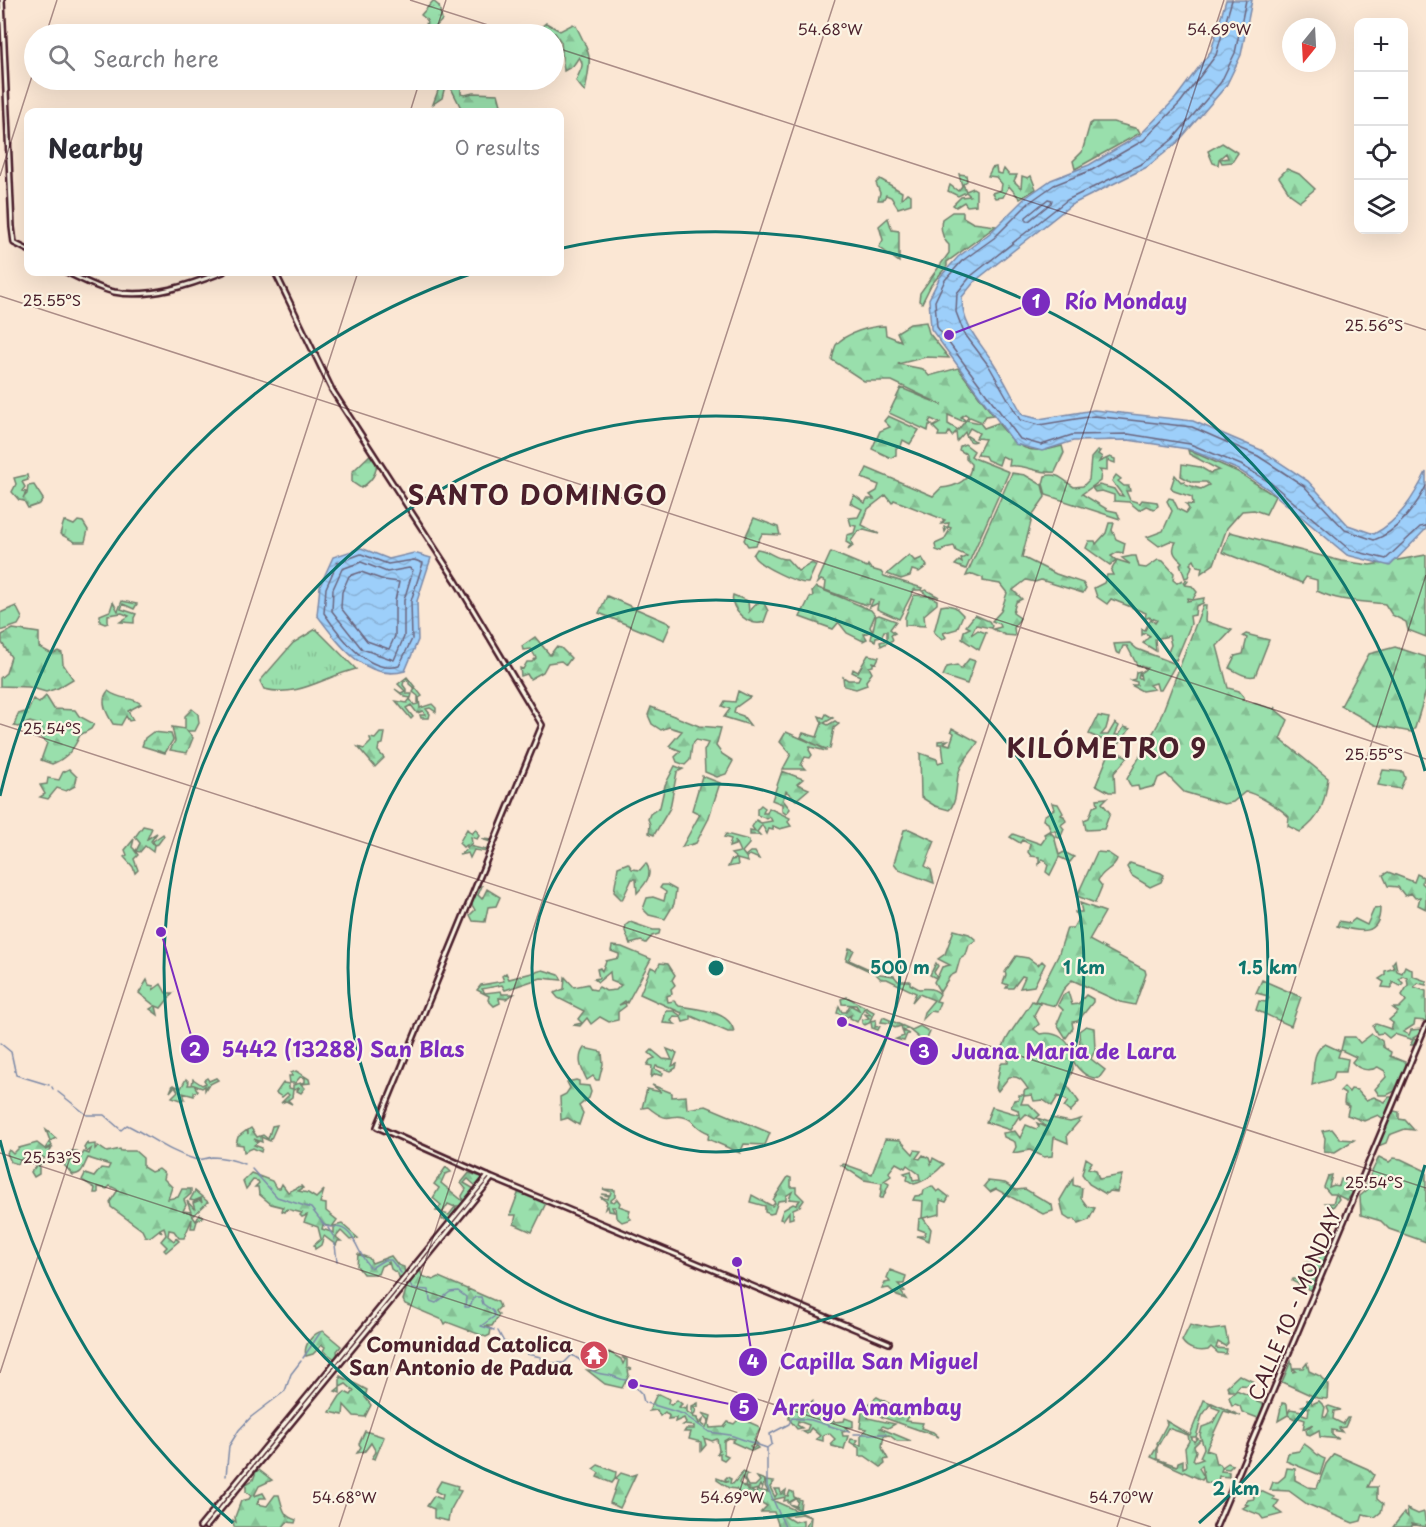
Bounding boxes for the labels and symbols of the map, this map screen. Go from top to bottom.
text: 54.68°W [797,17,863,40]
text: 54.69°W [1187,17,1252,40]
north arrow [1282,18,1336,72]
callout: Río Monday [1021,282,1200,321]
text: Río Monday [1065,284,1187,316]
text: 1 [1032,287,1041,314]
text: 25.55°S [23,288,81,311]
text: 25.56°S [1345,313,1403,336]
district label: SANTO DOMINGO [408,475,668,514]
text: 25.54°S [23,716,81,739]
district label: KILÓMETRO 9 [1006,728,1208,767]
text: 25.55°S [1345,742,1403,765]
text: 500 m [870,953,930,980]
text: 1 km [1063,953,1105,980]
text: 1.5 km [1238,953,1298,980]
centre of rings [706,958,726,978]
callout: 5442 (13288) San Blas [180,1030,475,1069]
text: 5442 (13288) San Blas [222,1032,464,1064]
callout: Juana Maria de Lara [909,1032,1189,1071]
text: Juana Maria de Lara [952,1034,1177,1066]
text: 2 [189,1035,202,1062]
text: 3 [918,1037,930,1064]
text: 25.53°S [23,1145,81,1168]
text: 25.54°S [1345,1170,1403,1193]
street label: CALLE 10 - MONDAY [1240,1203,1348,1405]
place label: Comunidad Catolica San Antonio de Padua [349,1329,573,1382]
temple icon: Comunidad Catolica San Antonio de Padua [578,1339,610,1371]
callout: Capilla San Miguel [738,1342,990,1381]
text: Capilla San Miguel [780,1344,978,1376]
text: 4 [747,1347,759,1374]
callout: Arroyo Amambay [729,1388,974,1427]
text: Arroyo Amambay [771,1390,962,1422]
text: 5 [738,1393,750,1420]
text: 2 km [1213,1474,1259,1501]
text: 54.68°W [311,1485,377,1508]
text: 54.69°W [700,1485,765,1508]
text: 54.70°W [1089,1485,1154,1508]

